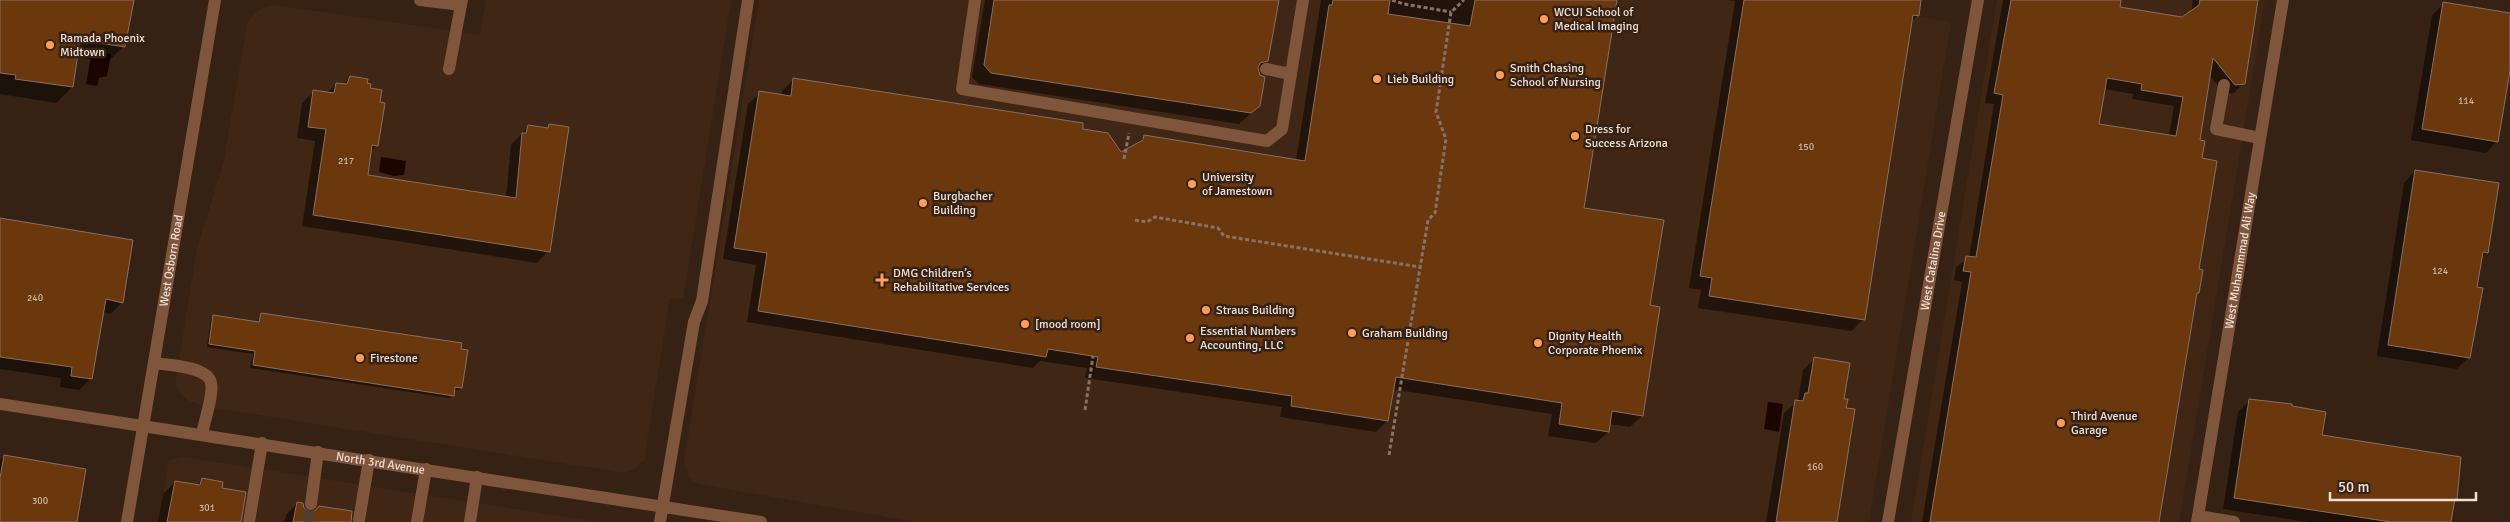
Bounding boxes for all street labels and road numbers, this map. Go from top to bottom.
street label: West Muhammmad Ali Way [2222,191,2259,330]
street label: West Catalina Drive [1918,210,1949,312]
street label: West Osborn Road [156,214,187,308]
street label: North 3rd Avenue [335,449,426,478]

